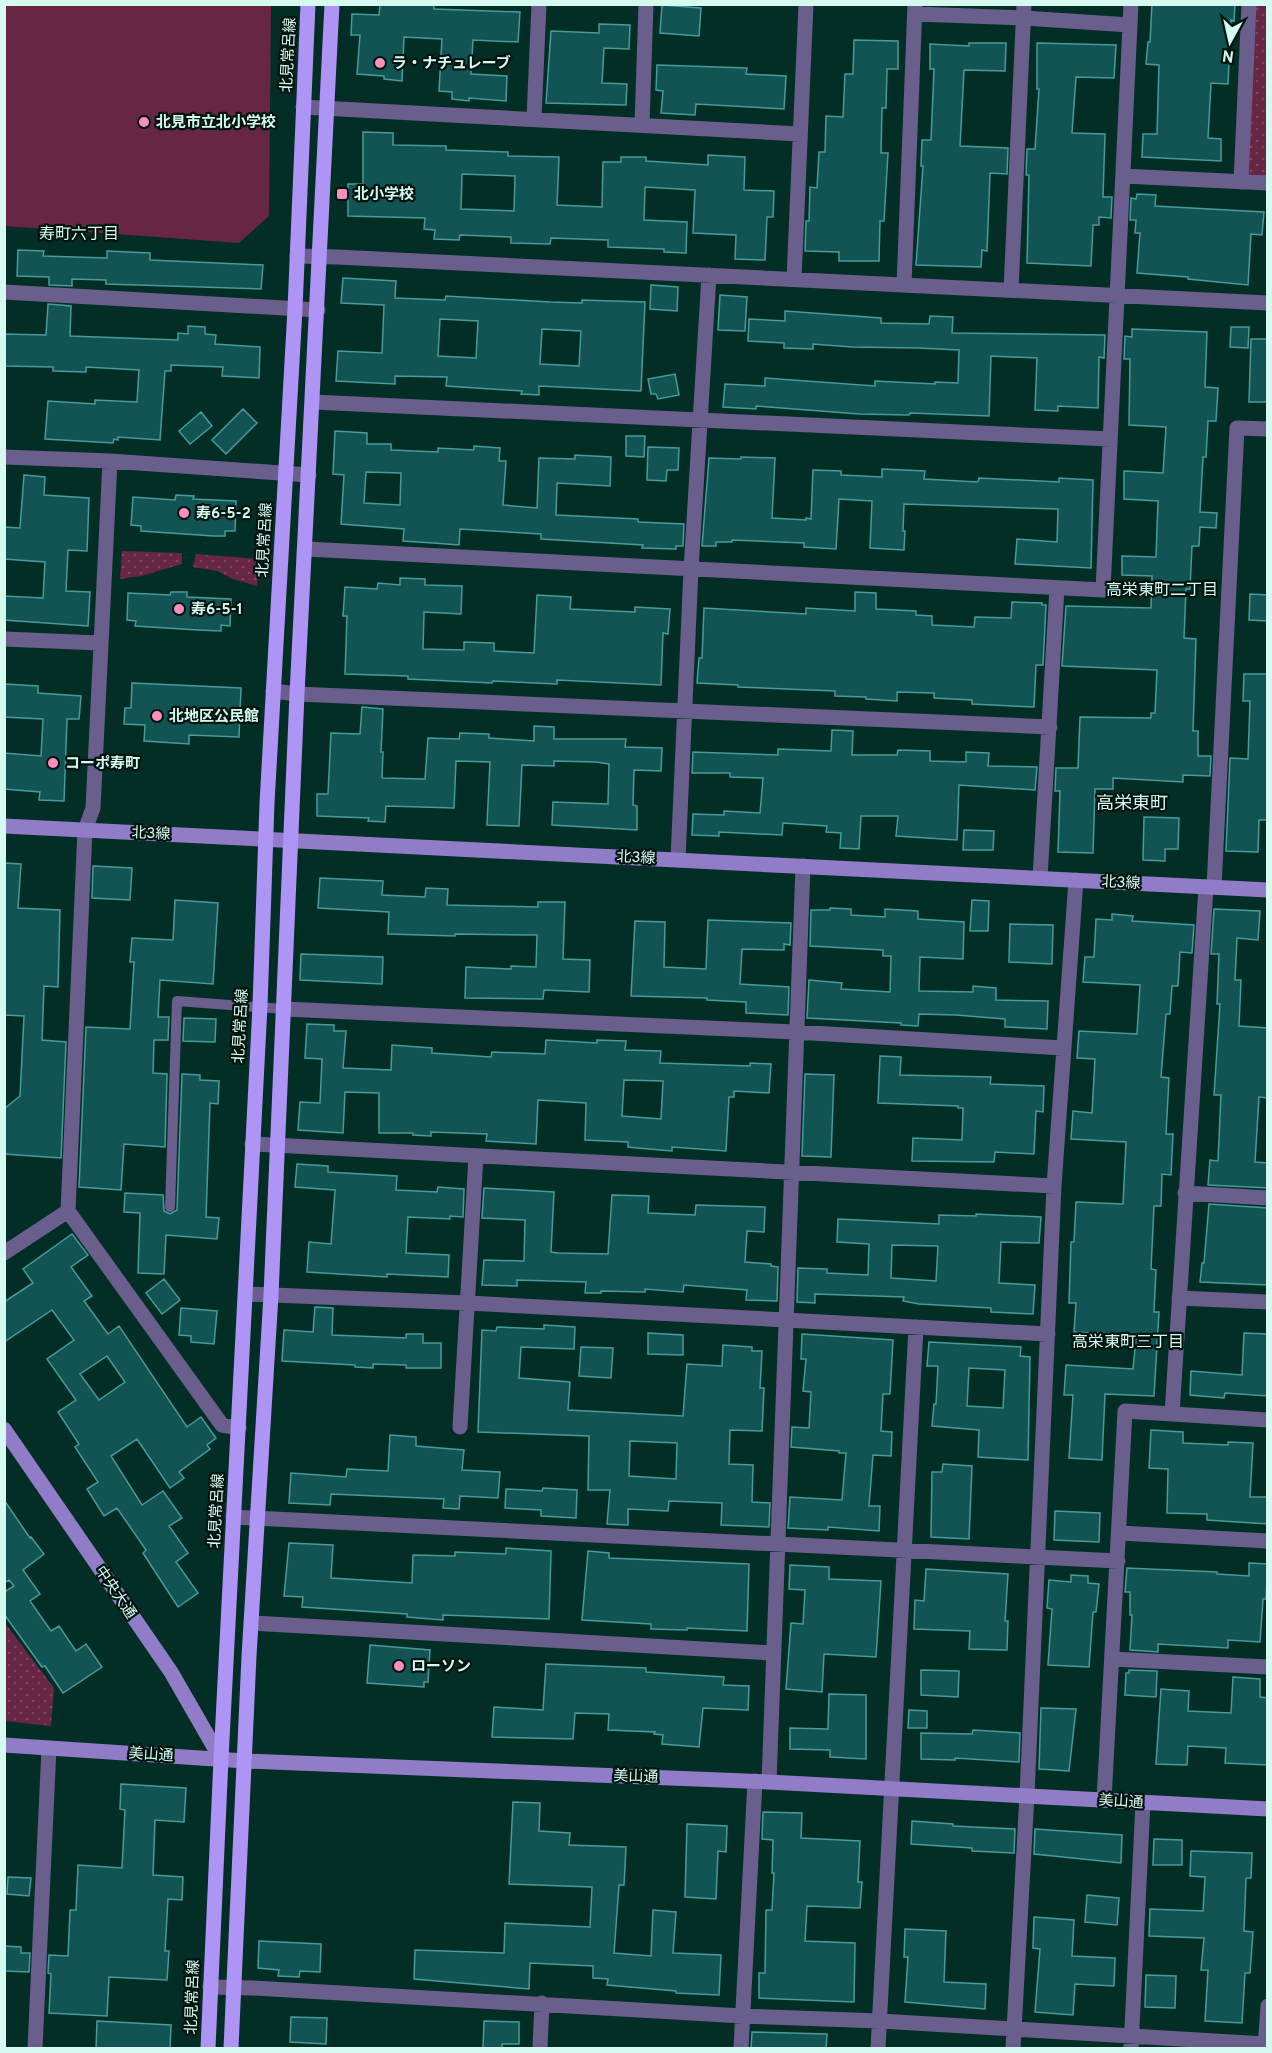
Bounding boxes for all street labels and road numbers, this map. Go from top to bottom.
street label: 北見常呂線 [277,17,301,93]
street label: 北見常呂線 [253,502,277,578]
street label: 北3線 [131,823,171,845]
street label: 北3線 [616,847,656,869]
street label: 北3線 [1101,872,1141,894]
street label: 北見常呂線 [229,988,253,1064]
street label: 北見常呂線 [205,1473,229,1549]
street label: 中央大通 [90,1563,139,1623]
street label: 美山通 [128,1744,174,1767]
street label: 美山通 [613,1767,659,1788]
street label: 美山通 [1098,1791,1144,1814]
street label: 北見常呂線 [182,1959,204,2035]

